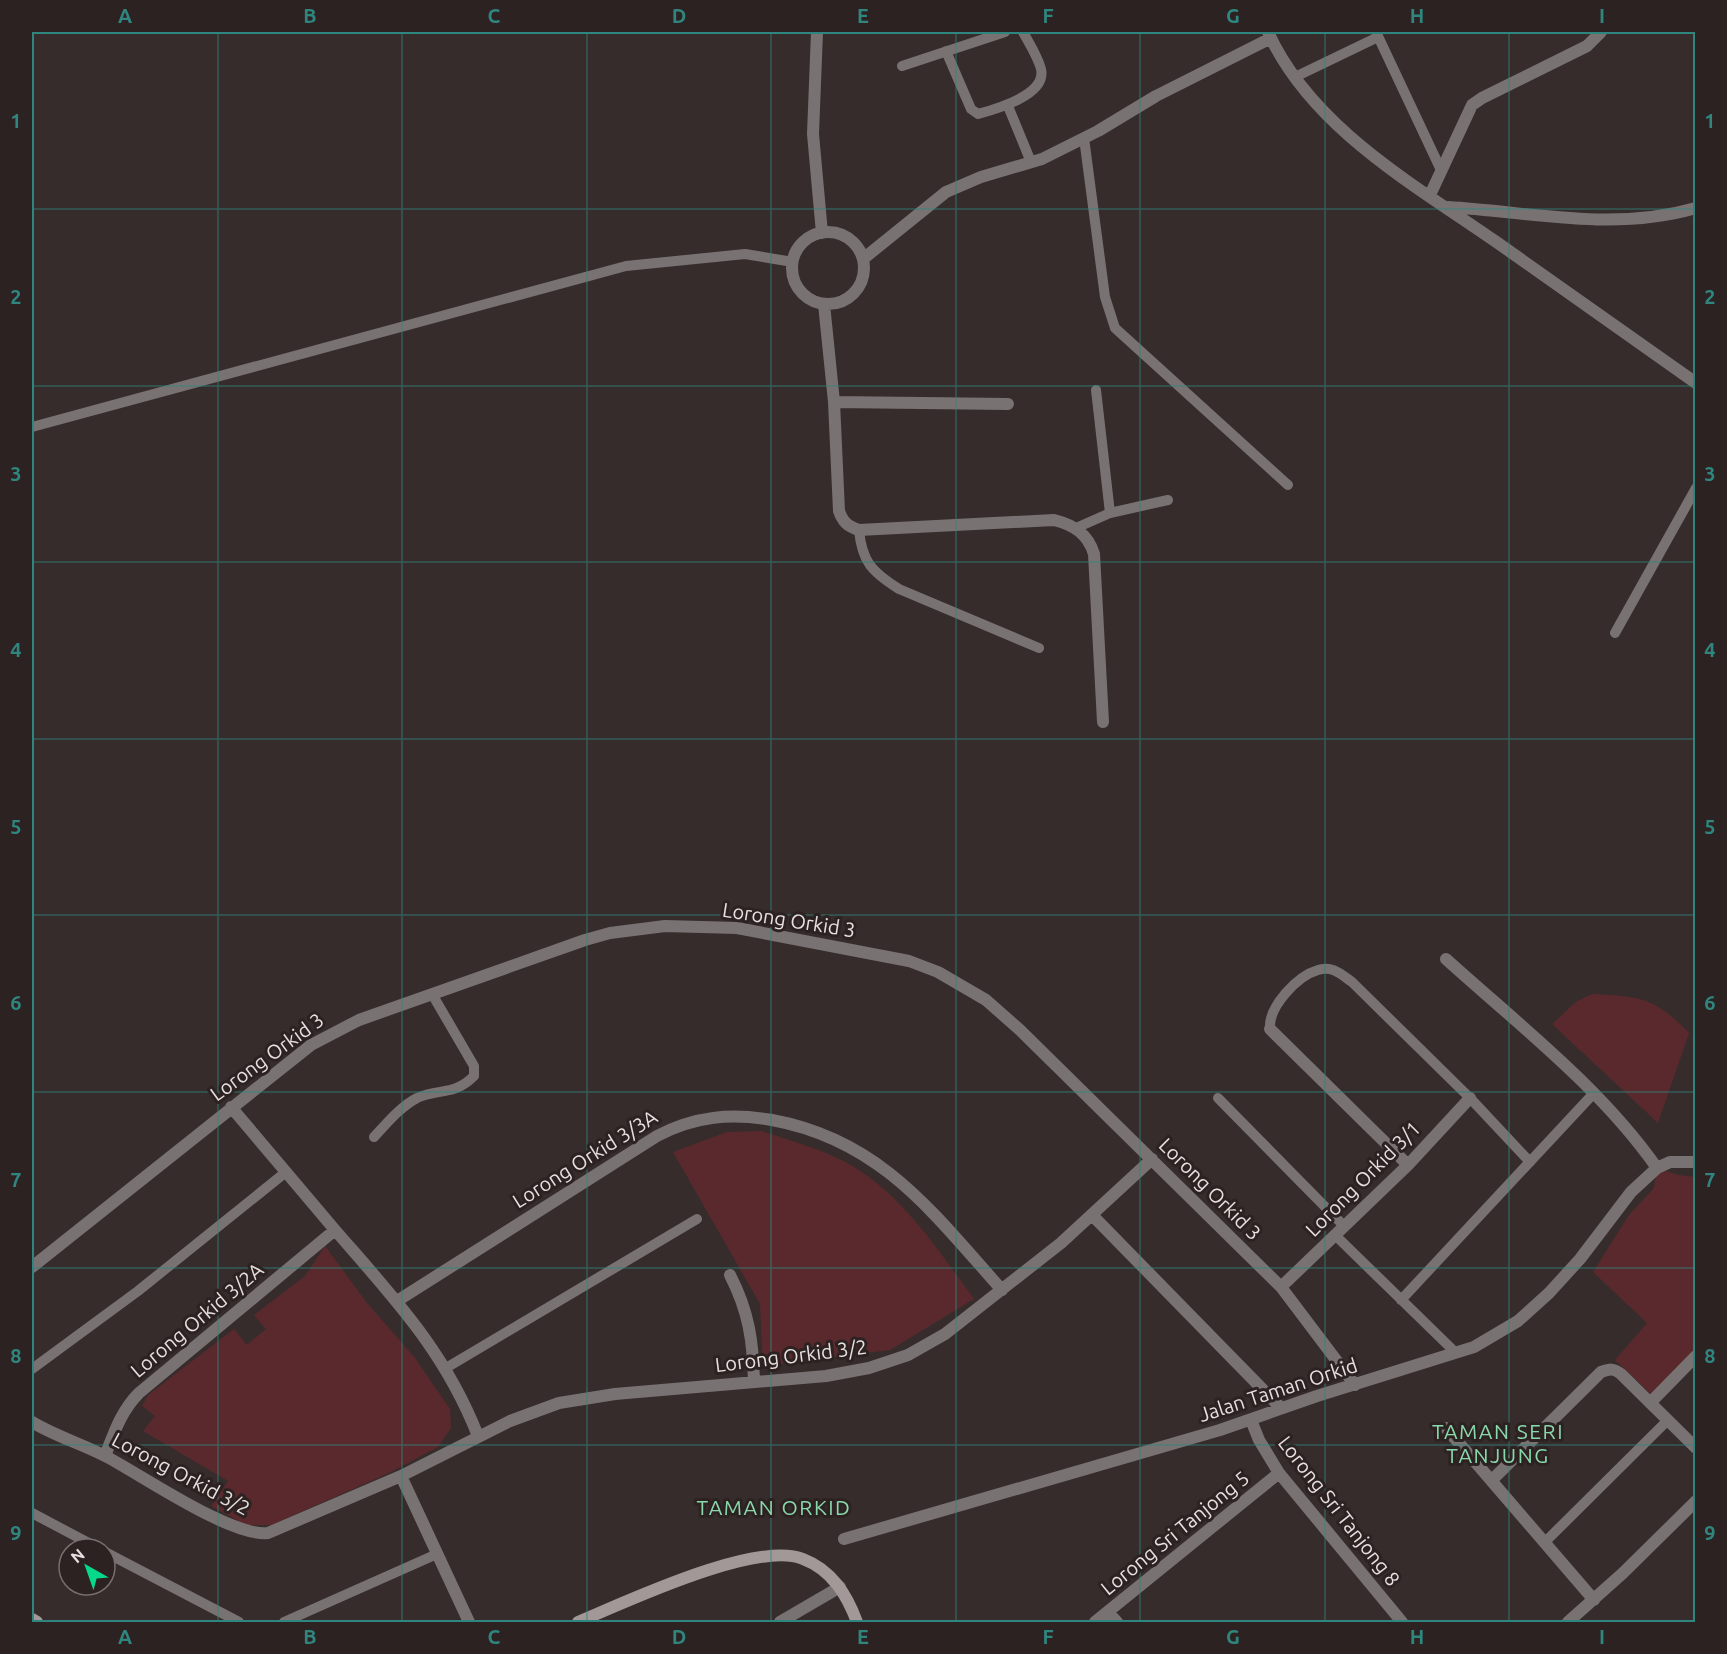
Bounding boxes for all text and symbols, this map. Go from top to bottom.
text: A [118,4,132,27]
text: B [303,4,317,27]
text: C [488,4,501,27]
text: D [672,4,686,27]
text: E [857,4,869,27]
text: F [1042,4,1054,27]
text: G [1226,4,1240,27]
text: H [1410,4,1424,27]
text: I [1599,4,1605,27]
text: 1 [10,109,22,132]
text: 1 [1704,109,1716,132]
text: 2 [10,285,22,308]
text: 2 [1704,285,1716,308]
text: 3 [10,462,22,485]
text: 3 [1704,462,1716,485]
text: 4 [10,638,22,661]
text: 4 [1704,638,1716,661]
text: 5 [10,815,22,838]
text: 5 [1704,815,1716,838]
street label: Lorong Orkid 3 [721,898,857,941]
text: 6 [10,991,22,1014]
text: 6 [1704,991,1716,1014]
street label: Lorong Orkid 3 [206,1008,328,1105]
street label: Lorong Orkid 3/3A [508,1105,661,1212]
street label: Lorong Orkid 3/1 [1300,1116,1425,1241]
street label: Lorong Orkid 3 [1155,1133,1266,1244]
text: 7 [10,1168,22,1191]
text: 7 [1704,1168,1716,1191]
street label: Lorong Orkid 3/2A [126,1257,268,1382]
street label: Lorong Orkid 3/2 [714,1335,868,1376]
text: 8 [10,1344,22,1367]
text: 8 [1704,1344,1716,1367]
street label: Jalan Taman Orkid [1196,1353,1360,1426]
district label: TAMAN SERI TANJUNG [1432,1419,1564,1467]
street label: Lorong Orkid 3/2 [108,1428,254,1520]
street label: Lorong Sri Tanjong 8 [1274,1431,1405,1590]
street label: Lorong Sri Tanjong 5 [1096,1466,1253,1599]
district label: TAMAN ORKID [697,1495,851,1519]
text: 9 [10,1521,22,1544]
text: 9 [1704,1521,1716,1544]
north arrow [57,1537,117,1597]
text: N [67,1545,88,1566]
text: A [118,1625,132,1648]
text: B [303,1625,317,1648]
text: C [488,1625,501,1648]
text: D [672,1625,686,1648]
text: E [857,1625,869,1648]
text: F [1042,1625,1054,1648]
text: G [1226,1625,1240,1648]
text: H [1410,1625,1424,1648]
text: I [1599,1625,1605,1648]

